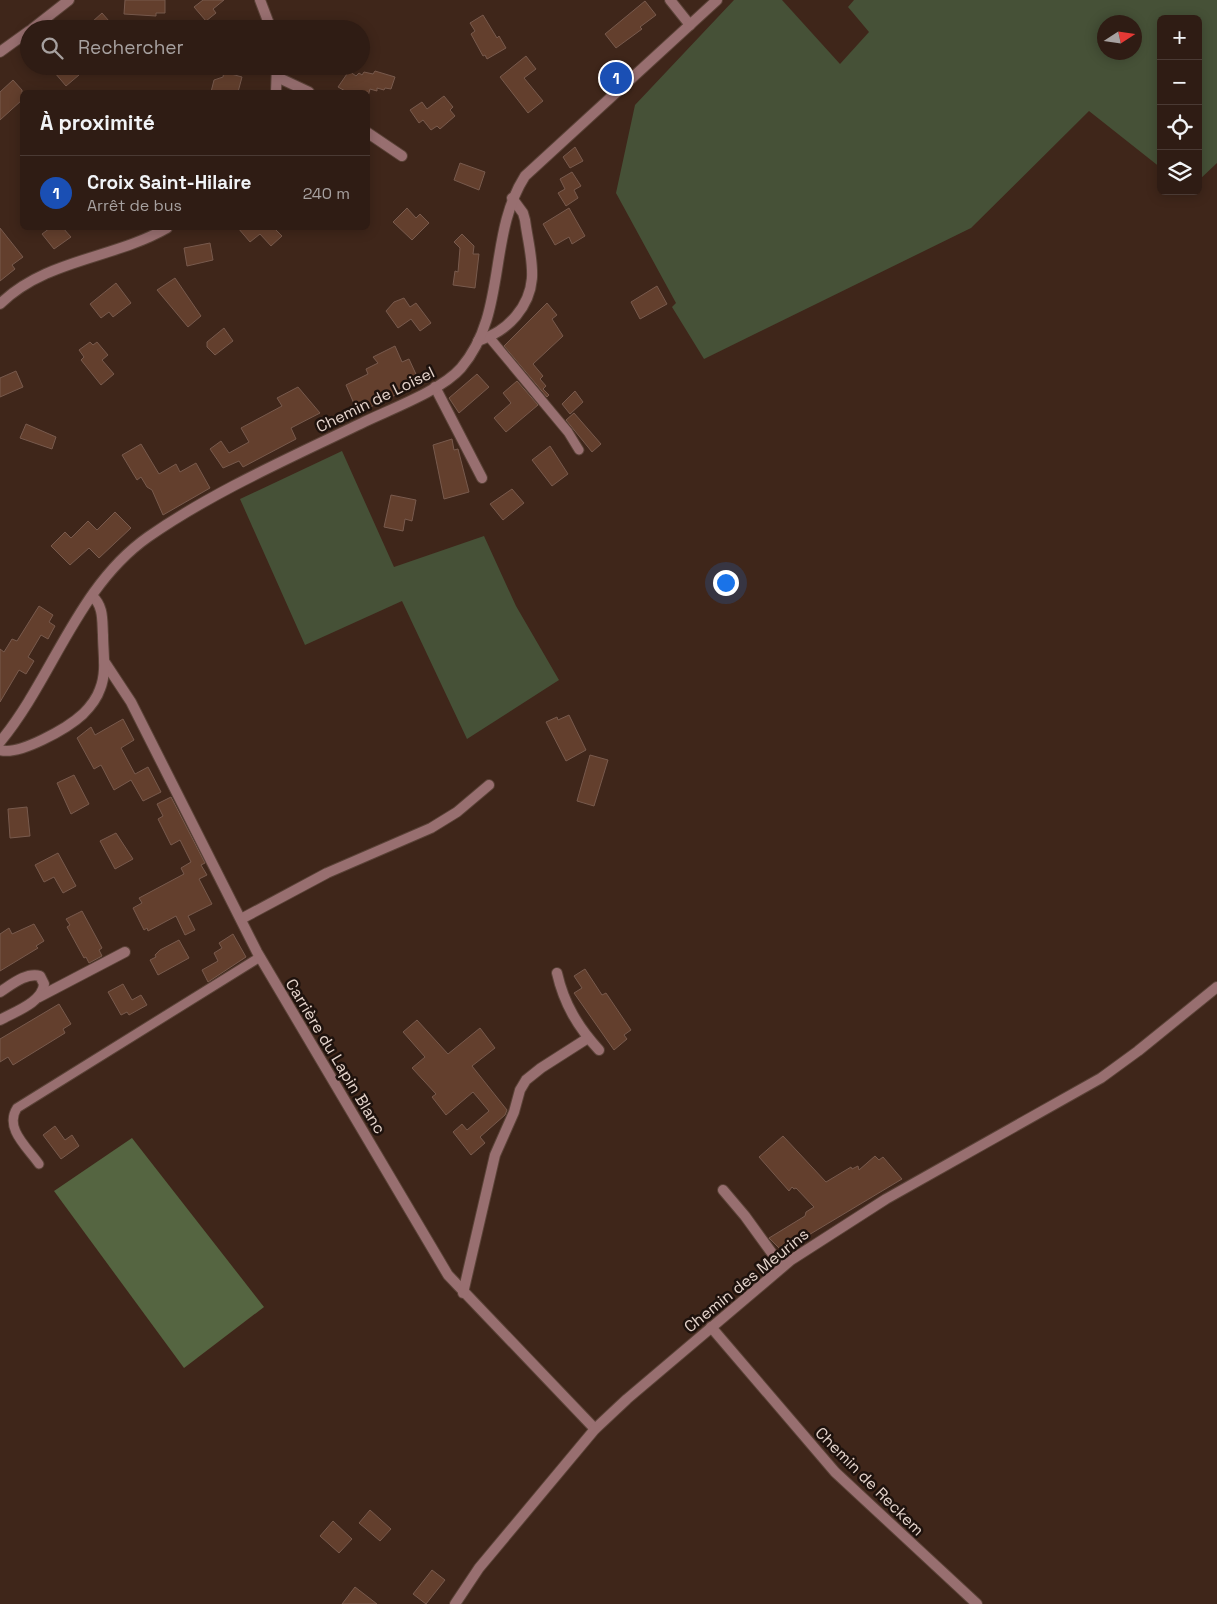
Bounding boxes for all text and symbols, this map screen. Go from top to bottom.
north arrow [1097,15,1142,60]
map controls [1157,15,1202,195]
button: + [1157,15,1202,60]
search box [20,20,370,75]
icon: search [38,34,66,62]
text: Rechercher [78,35,184,60]
pin: 1 [600,59,632,97]
button: − [1157,60,1202,105]
button: locate [1157,105,1202,150]
text: À proximité [40,109,155,136]
button: layers [1157,150,1202,195]
text: Croix Saint-Hilaire [87,170,251,195]
text: 1 [52,183,60,204]
text: 240 m [303,183,350,204]
text: Arrêt de bus [87,195,182,216]
street label: Chemin de Loisel [312,362,438,437]
your location [713,570,739,596]
street label: Carrière du Lapin Blanc [281,975,390,1138]
street label: Chemin des Meurins [680,1224,813,1337]
street label: Chemin de Reckem [811,1422,929,1540]

